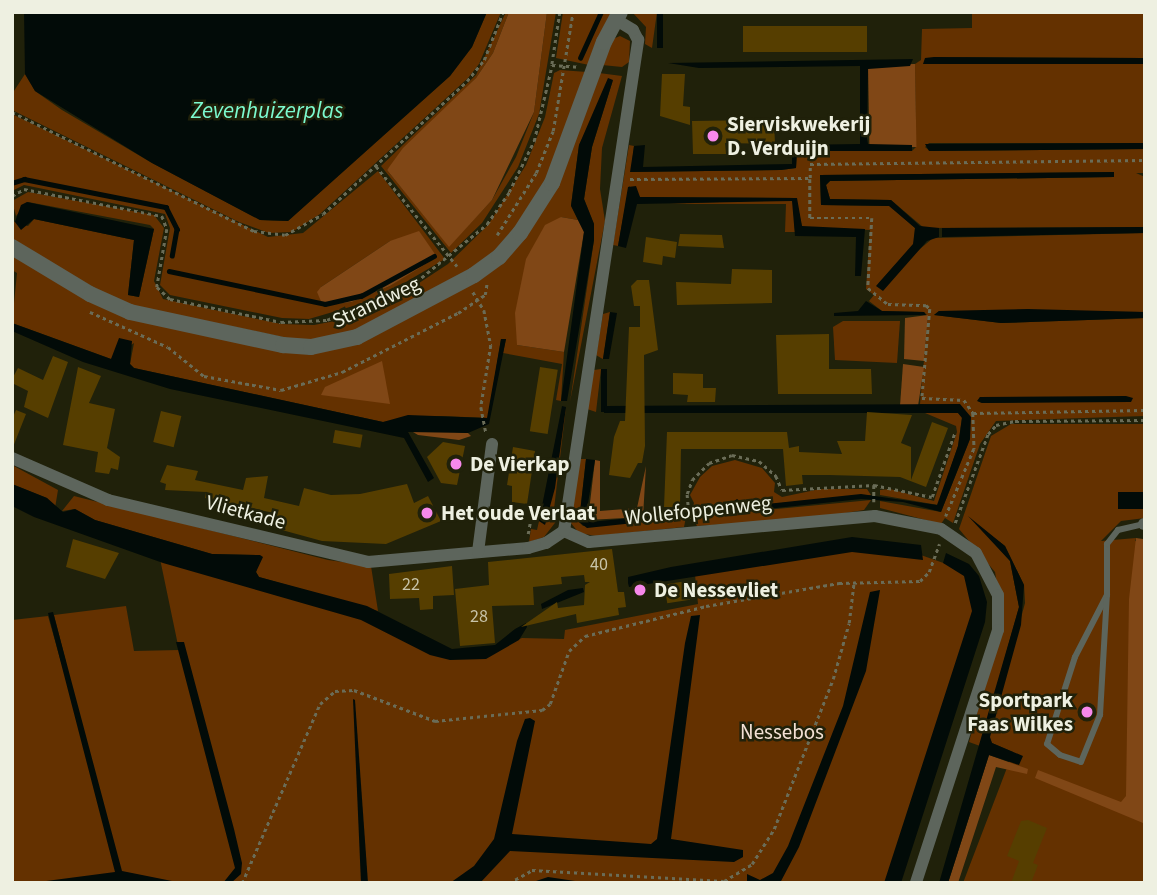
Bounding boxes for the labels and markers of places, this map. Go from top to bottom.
place label: Sierviskwekerij D. Verduijn [727,111,870,161]
marker: Sierviskwekerij D. Verduijn [705,128,721,144]
place label: De Vierkap [470,451,570,477]
marker: De Vierkap [448,456,464,472]
place label: Het oude Verlaat [441,500,595,526]
marker: Het oude Verlaat [419,505,435,521]
place label: De Nessevliet [654,577,778,603]
marker: De Nessevliet [632,582,648,598]
place label: Sportpark Faas Wilkes [967,687,1073,737]
marker: Sportpark Faas Wilkes [1079,704,1095,720]

